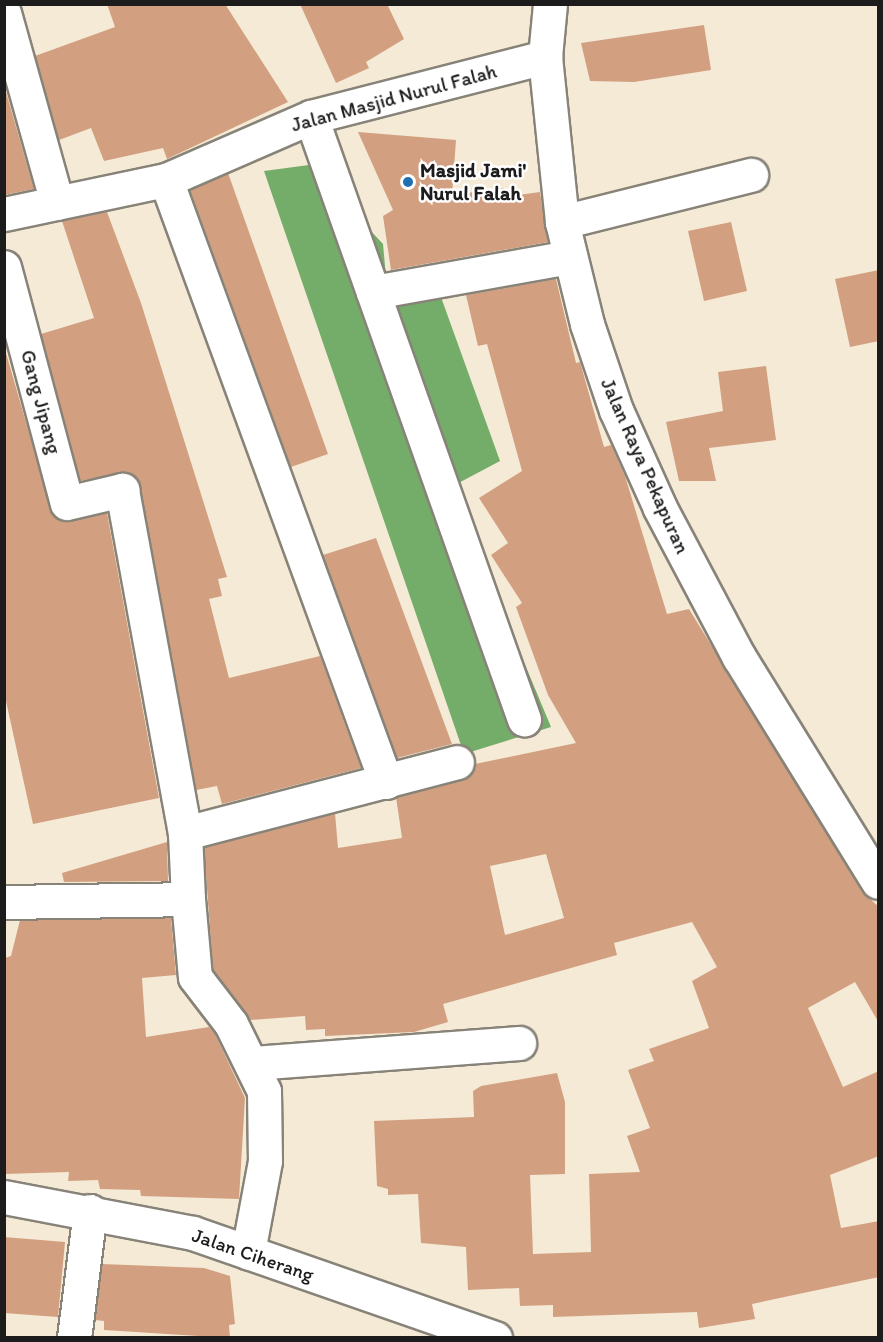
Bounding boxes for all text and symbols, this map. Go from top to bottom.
street label: Jalan Masjid Nurul Falah [289,59,499,137]
place label: Masjid Jami' Nurul Falah [420,158,526,205]
marker: Masjid Jami' Nurul Falah [401,175,415,189]
street label: Gang Jipang [16,347,66,457]
street label: Jalan Raya Pekapuran [596,375,694,557]
street label: Jalan Ciherang [188,1223,318,1287]

